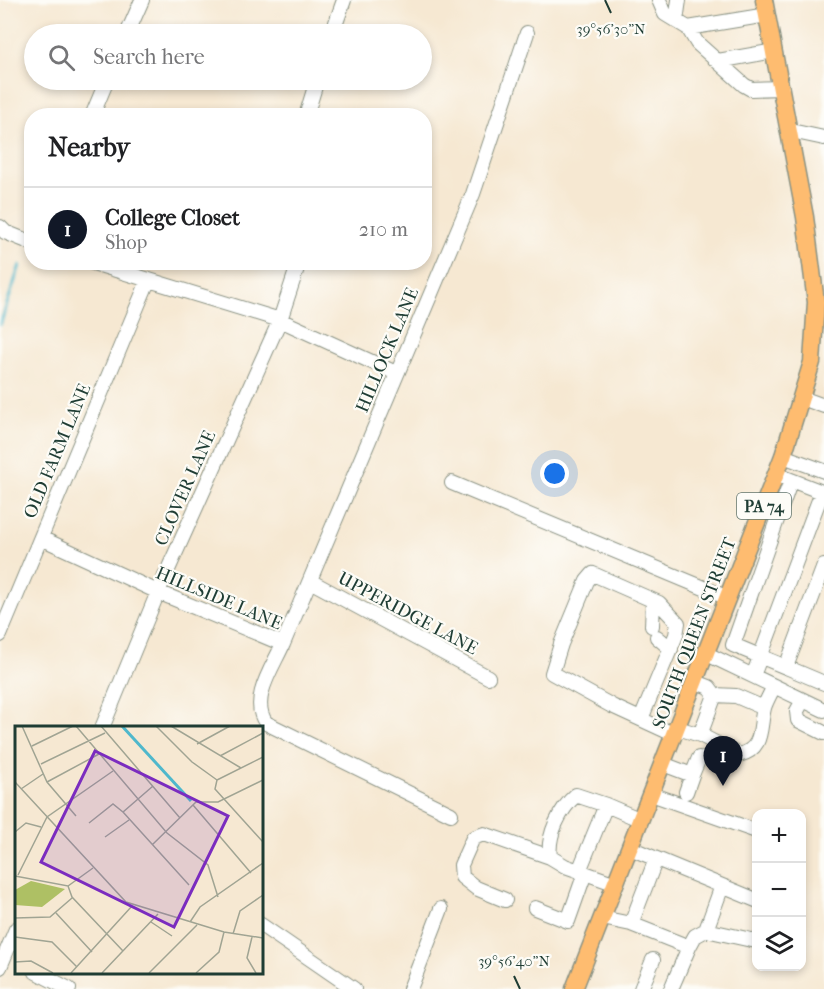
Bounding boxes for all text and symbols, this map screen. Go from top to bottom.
text: 39°56'30"N [577,20,646,38]
search box [24,24,432,90]
icon: search [45,41,78,74]
text: Search here [93,44,205,70]
text: Nearby [48,132,130,163]
text: College Closet [105,205,240,231]
text: 1 [64,218,71,241]
text: 210 m [359,218,408,241]
text: Shop [105,231,147,254]
street label: HILLOCK LANE [352,285,423,416]
street label: OLD FARM LANE [20,381,95,522]
street label: CLOVER LANE [151,427,220,549]
your location [540,459,569,488]
road number: PA 74 [737,493,791,519]
street label: SOUTH QUEEN STREET [648,534,741,732]
street label: HILLSIDE LANE [153,562,285,635]
street label: UPPERIDGE LANE [334,568,481,659]
inset map [15,726,262,974]
pin: 1 [704,736,742,786]
map controls [752,809,806,971]
button: + [752,809,806,863]
button: − [752,863,806,917]
button: layers [752,917,806,971]
text: 39°56'40"N [478,952,550,970]

